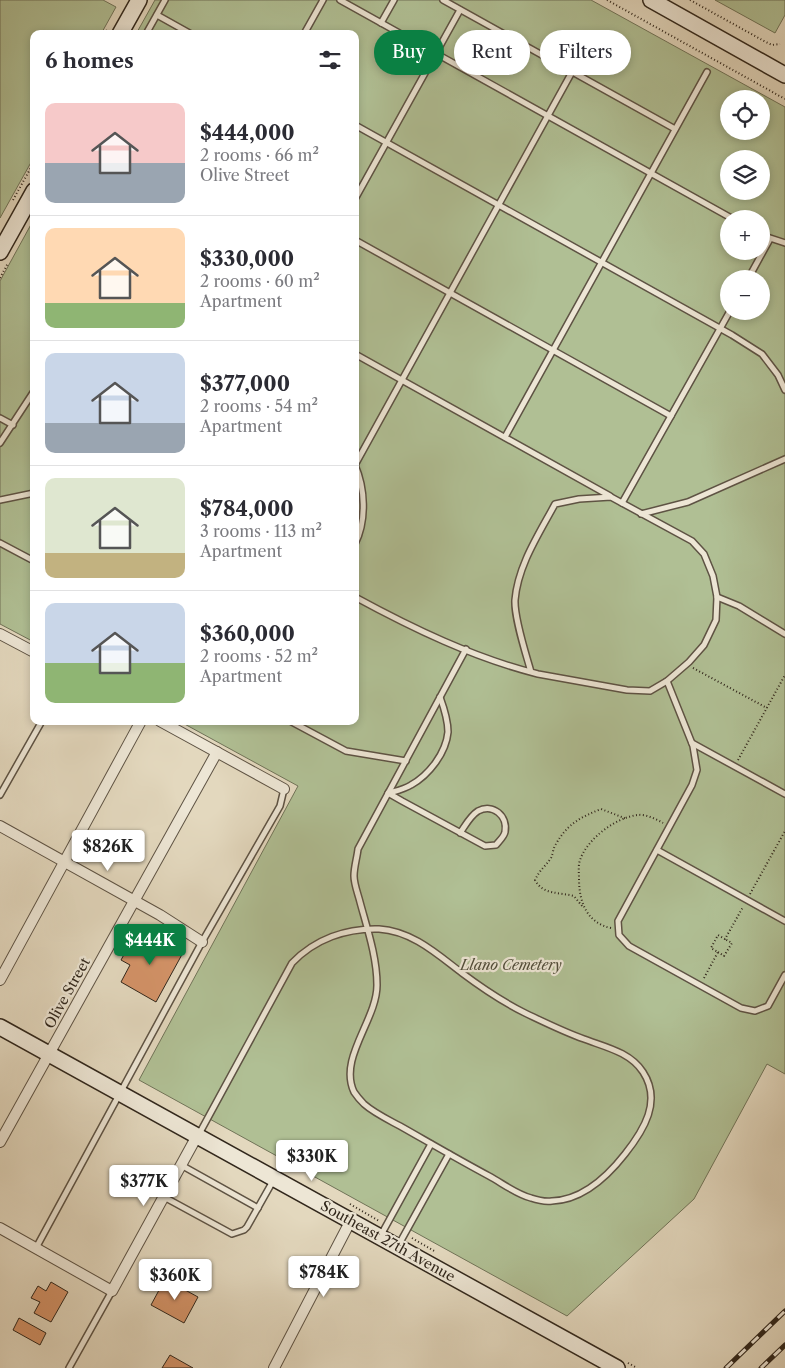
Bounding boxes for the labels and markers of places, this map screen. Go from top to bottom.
pin: $826K [73,830,143,872]
pin: $444K [115,924,185,966]
pin: $330K [277,1140,347,1182]
pin: $377K [109,1164,179,1207]
pin: $784K [289,1256,359,1298]
pin: $360K [140,1258,210,1301]

